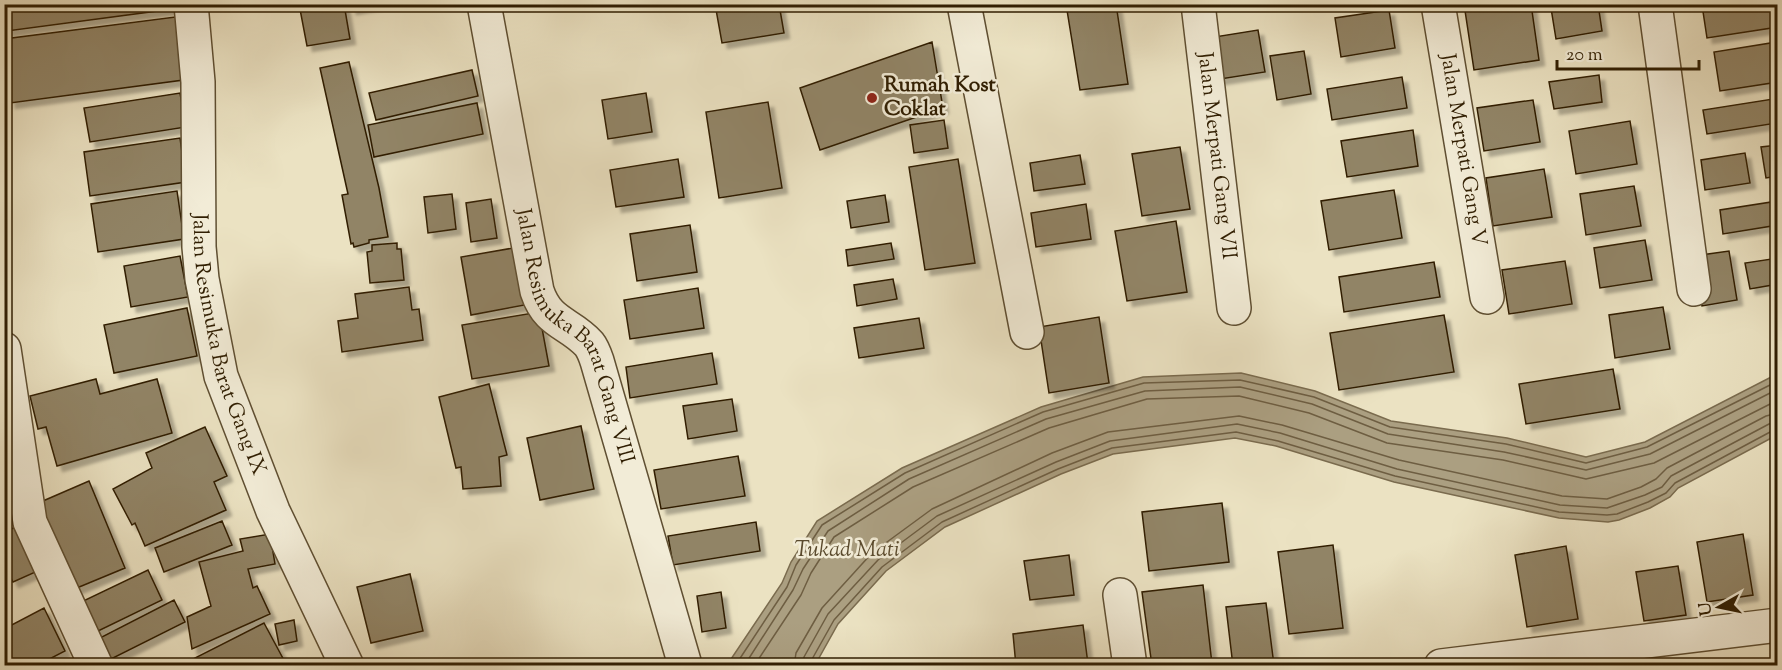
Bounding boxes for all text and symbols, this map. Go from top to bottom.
scale bar [1557,33,1700,71]
text: 20 m [1566,43,1603,69]
street label: Jalan Merpati Gang VII [1189,50,1243,261]
street label: Jalan Merpati Gang V [1431,51,1493,248]
place label: Rumah Kost Coklat [884,71,996,125]
marker: Rumah Kost Coklat [865,91,879,105]
street label: Jalan Resimuka Barat Gang VIII [507,205,641,468]
street label: Jalan Resimuka Barat Gang IX [184,213,273,480]
water label: Tukad Mati [795,535,899,567]
north arrow [1689,577,1749,637]
text: U [1694,600,1719,617]

